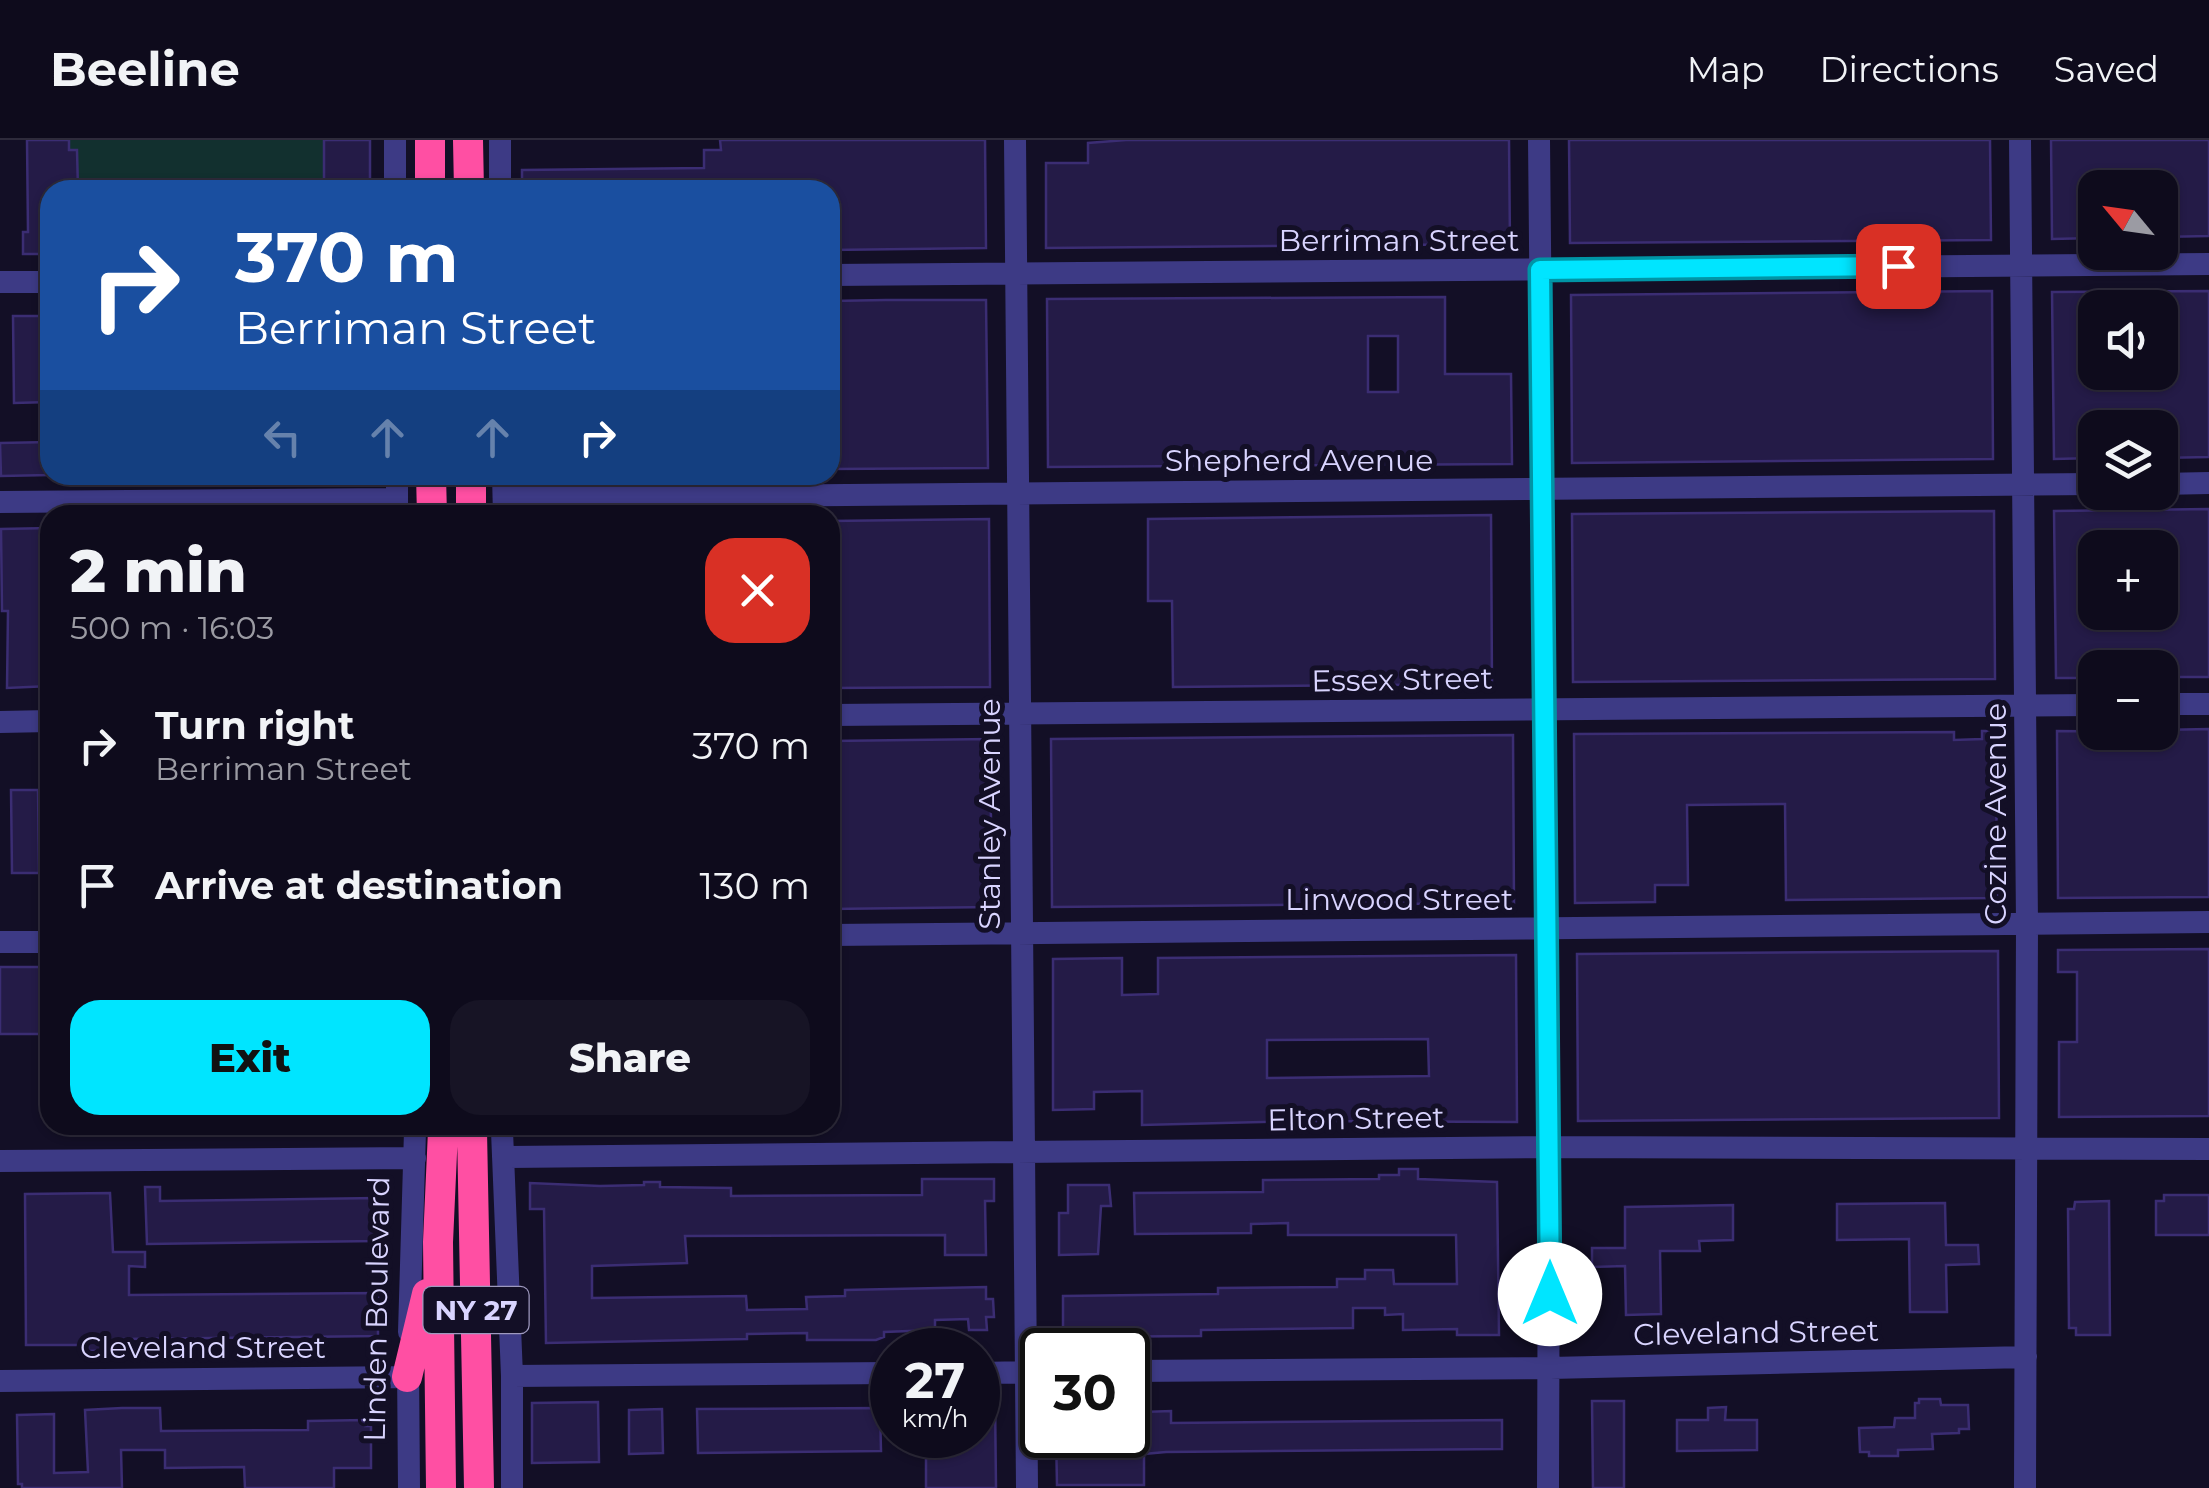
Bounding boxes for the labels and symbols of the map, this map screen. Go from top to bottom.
north arrow [2078,170,2178,270]
street label: Berriman Street [1279,222,1519,259]
pin [1856,224,1941,309]
street label: Shepherd Avenue [1165,442,1433,479]
street label: Essex Street [1311,659,1493,700]
street label: Stanley Avenue [971,698,1008,930]
street label: Cozine Avenue [1977,703,2014,925]
street label: Linwood Street [1285,881,1513,918]
street label: Elton Street [1267,1098,1445,1139]
street label: Linden Boulevard [356,1176,397,1442]
position arrow [1498,1242,1602,1346]
road number: NY 27 [424,1287,528,1333]
street label: Cleveland Street [1633,1312,1879,1353]
speed limit sign: 30 [1020,1328,1150,1458]
street label: Cleveland Street [80,1329,326,1366]

